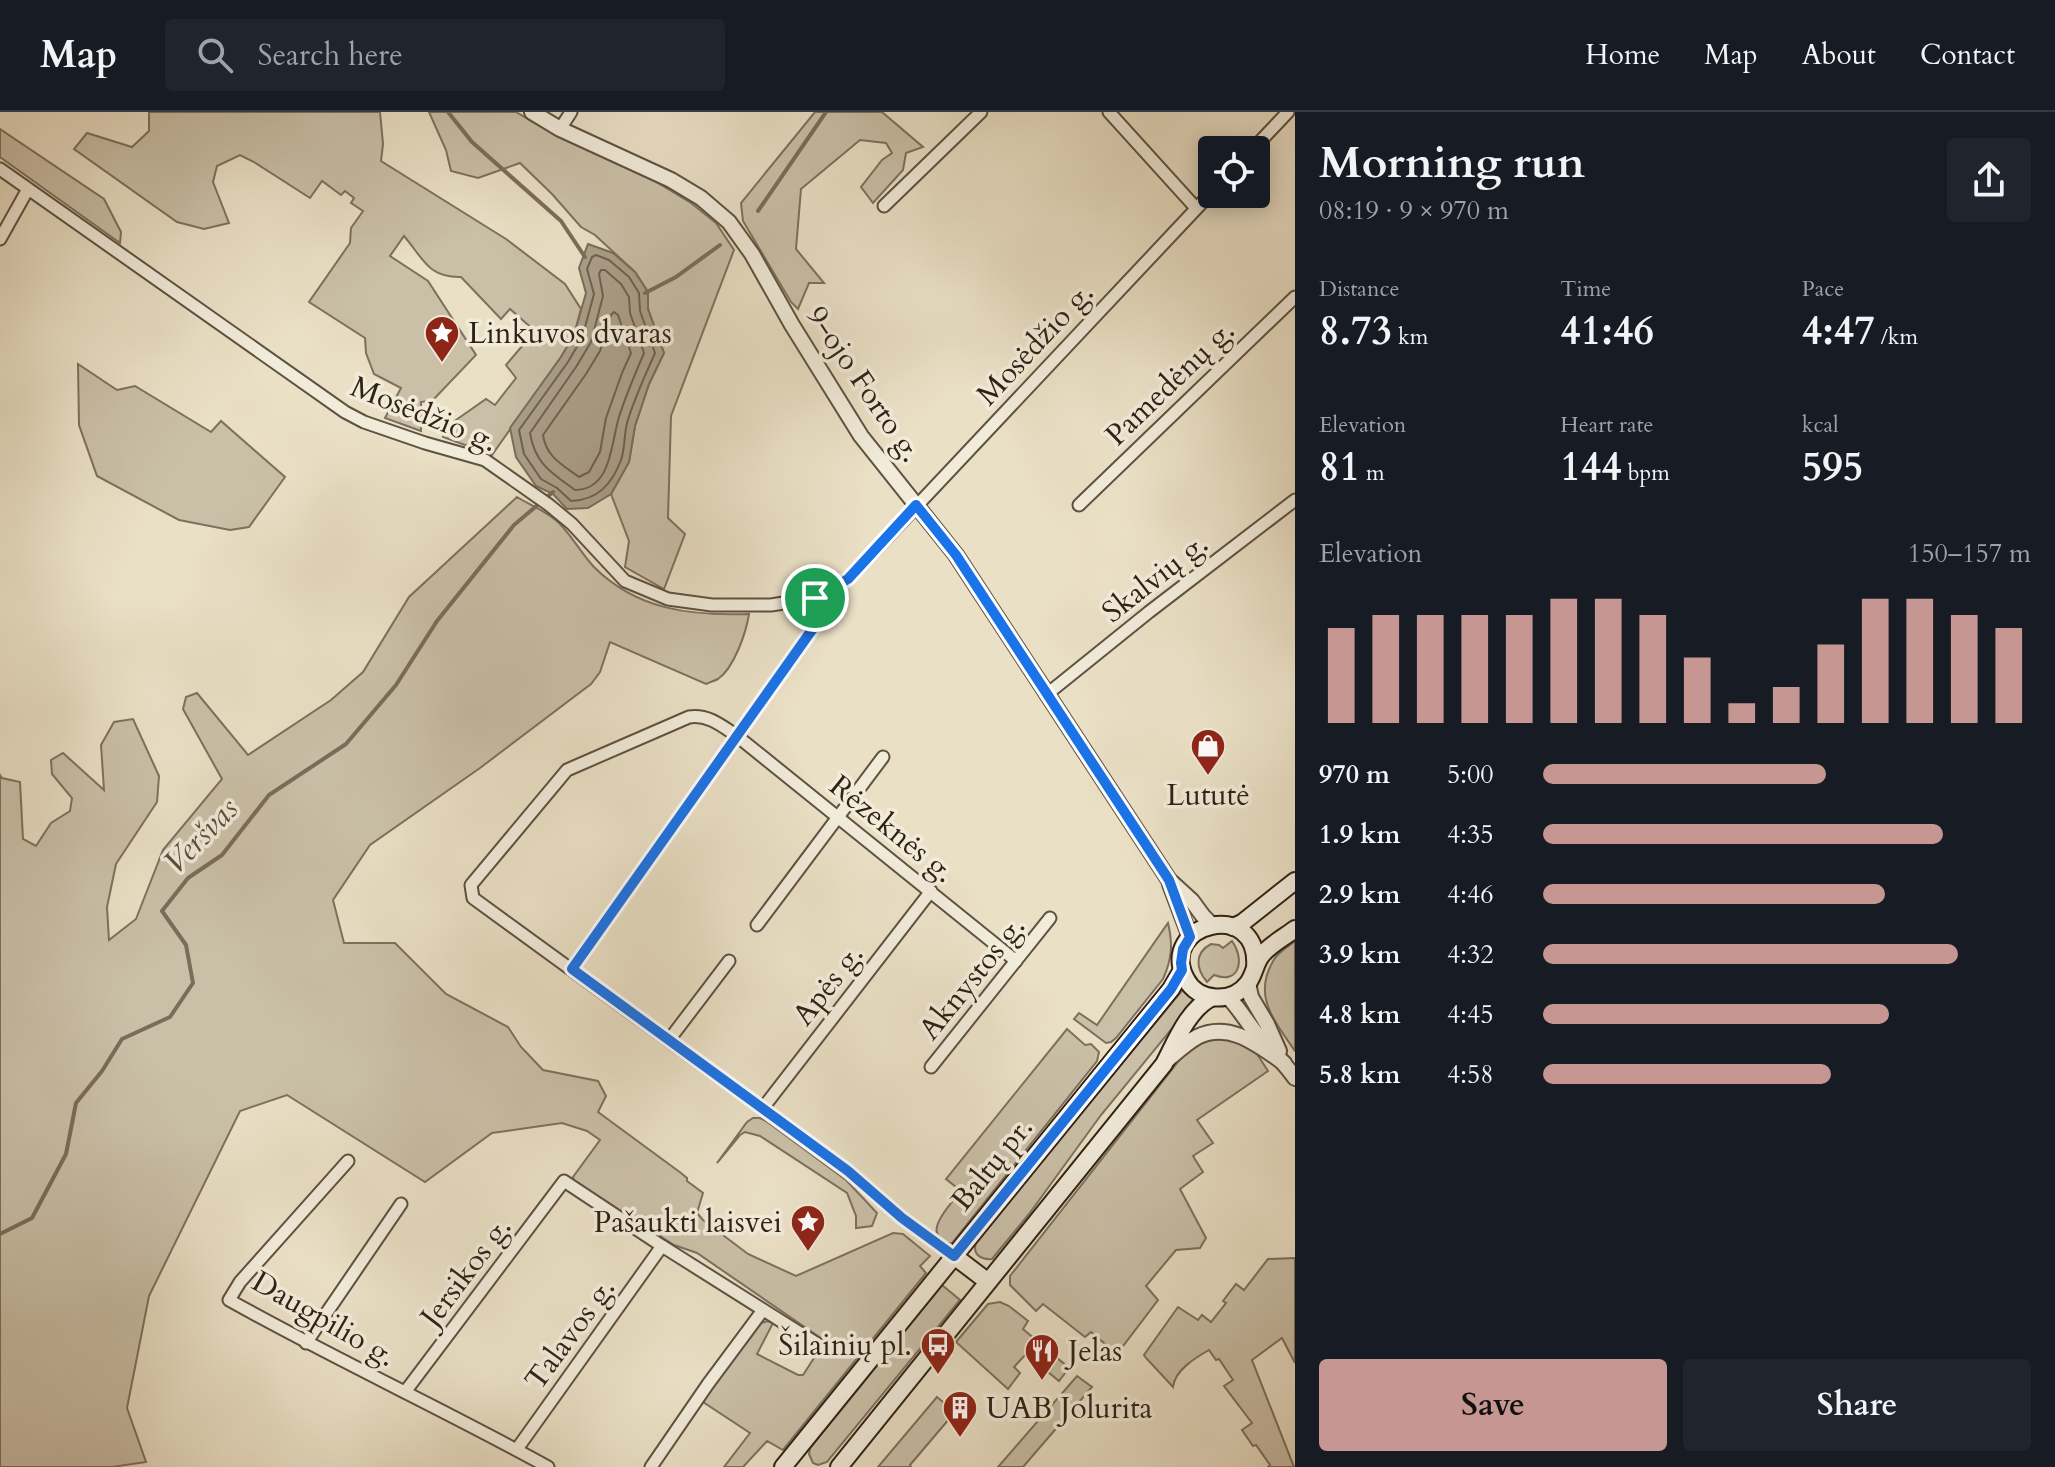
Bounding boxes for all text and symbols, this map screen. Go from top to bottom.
search box [165,19,725,91]
text: Map [40,29,117,81]
icon: search [193,33,237,77]
text: Search here [257,35,403,76]
text: Home [1585,36,1660,74]
text: Map [1704,36,1758,74]
text: About [1802,36,1876,74]
text: Contact [1920,36,2015,74]
text: Morning run [1319,133,1585,193]
map controls [1198,136,1270,208]
button: locate [1198,136,1270,208]
button: share [1947,138,2031,222]
text: 08:19 · 9 × 970 m [1319,193,1509,228]
street label: Mosėdžio g. [967,274,1103,414]
text: Distance [1319,274,1399,304]
text: Time [1560,274,1611,304]
text: Pace [1802,274,1844,304]
street label: 9-ojo Forto g. [797,298,931,470]
text: 8.73 [1319,304,1392,359]
text: 41:46 [1560,304,1654,359]
text: 4:47 [1802,304,1875,359]
street label: Pamedėnų g. [1096,311,1244,455]
place label: Linkuvos dvaras [468,313,672,354]
place icon: Linkuvos dvaras [423,314,461,364]
text: km [1392,322,1428,352]
text: /km [1875,322,1918,352]
street label: Mosėdžio g. [345,366,503,462]
text: Elevation [1319,410,1406,440]
text: Heart rate [1560,410,1654,440]
text: kcal [1802,410,1839,440]
text: 81 [1319,440,1360,495]
text: 144 [1560,440,1622,495]
text: 595 [1802,440,1863,495]
text: m [1360,458,1385,488]
text: bpm [1622,458,1670,488]
street label: Skalvių g. [1093,524,1217,632]
text: Elevation [1319,536,1422,571]
text: 150–157 m [1908,536,2031,571]
pin [781,564,849,632]
icon: arrive [793,576,837,620]
shop icon: Lututė [1189,727,1227,777]
text: 970 m [1319,757,1390,792]
text: 5:00 [1447,757,1494,792]
street label: Rėzeknės g. [821,766,963,892]
place label: Lututė [1166,775,1250,816]
water label: Veršvas [154,788,248,884]
text: 1.9 km [1319,817,1400,852]
text: 4:35 [1447,817,1494,852]
text: 2.9 km [1319,877,1400,912]
text: 4:46 [1447,877,1494,912]
street label: Aknystos g. [909,907,1035,1049]
street label: Apės g. [783,936,873,1034]
text: 3.9 km [1319,937,1400,972]
text: 4:32 [1447,937,1494,972]
text: 4.8 km [1319,997,1400,1032]
text: 4:45 [1447,997,1494,1032]
text: 5.8 km [1319,1057,1400,1092]
text: 4:58 [1447,1057,1494,1092]
street label: Baltų pr. [942,1109,1042,1219]
place label: Pašaukti laisvei [594,1202,782,1243]
place icon: Pašaukti laisvei [789,1203,827,1253]
street label: Jersikos g. [409,1209,521,1339]
street label: Daugpilio g. [245,1261,403,1377]
street label: Talavos g. [515,1270,625,1398]
place label: Šilainių pl. [778,1325,912,1366]
bus stop icon: Šilainių pl. [919,1326,957,1376]
place label: Jelas [1064,1331,1122,1372]
restaurant icon: Jelas [1023,1332,1061,1382]
button: Save [1319,1359,1667,1451]
button: Share [1683,1359,2031,1451]
place label: UAB Jolurita [986,1388,1153,1429]
building icon: UAB Jolurita [941,1389,979,1439]

